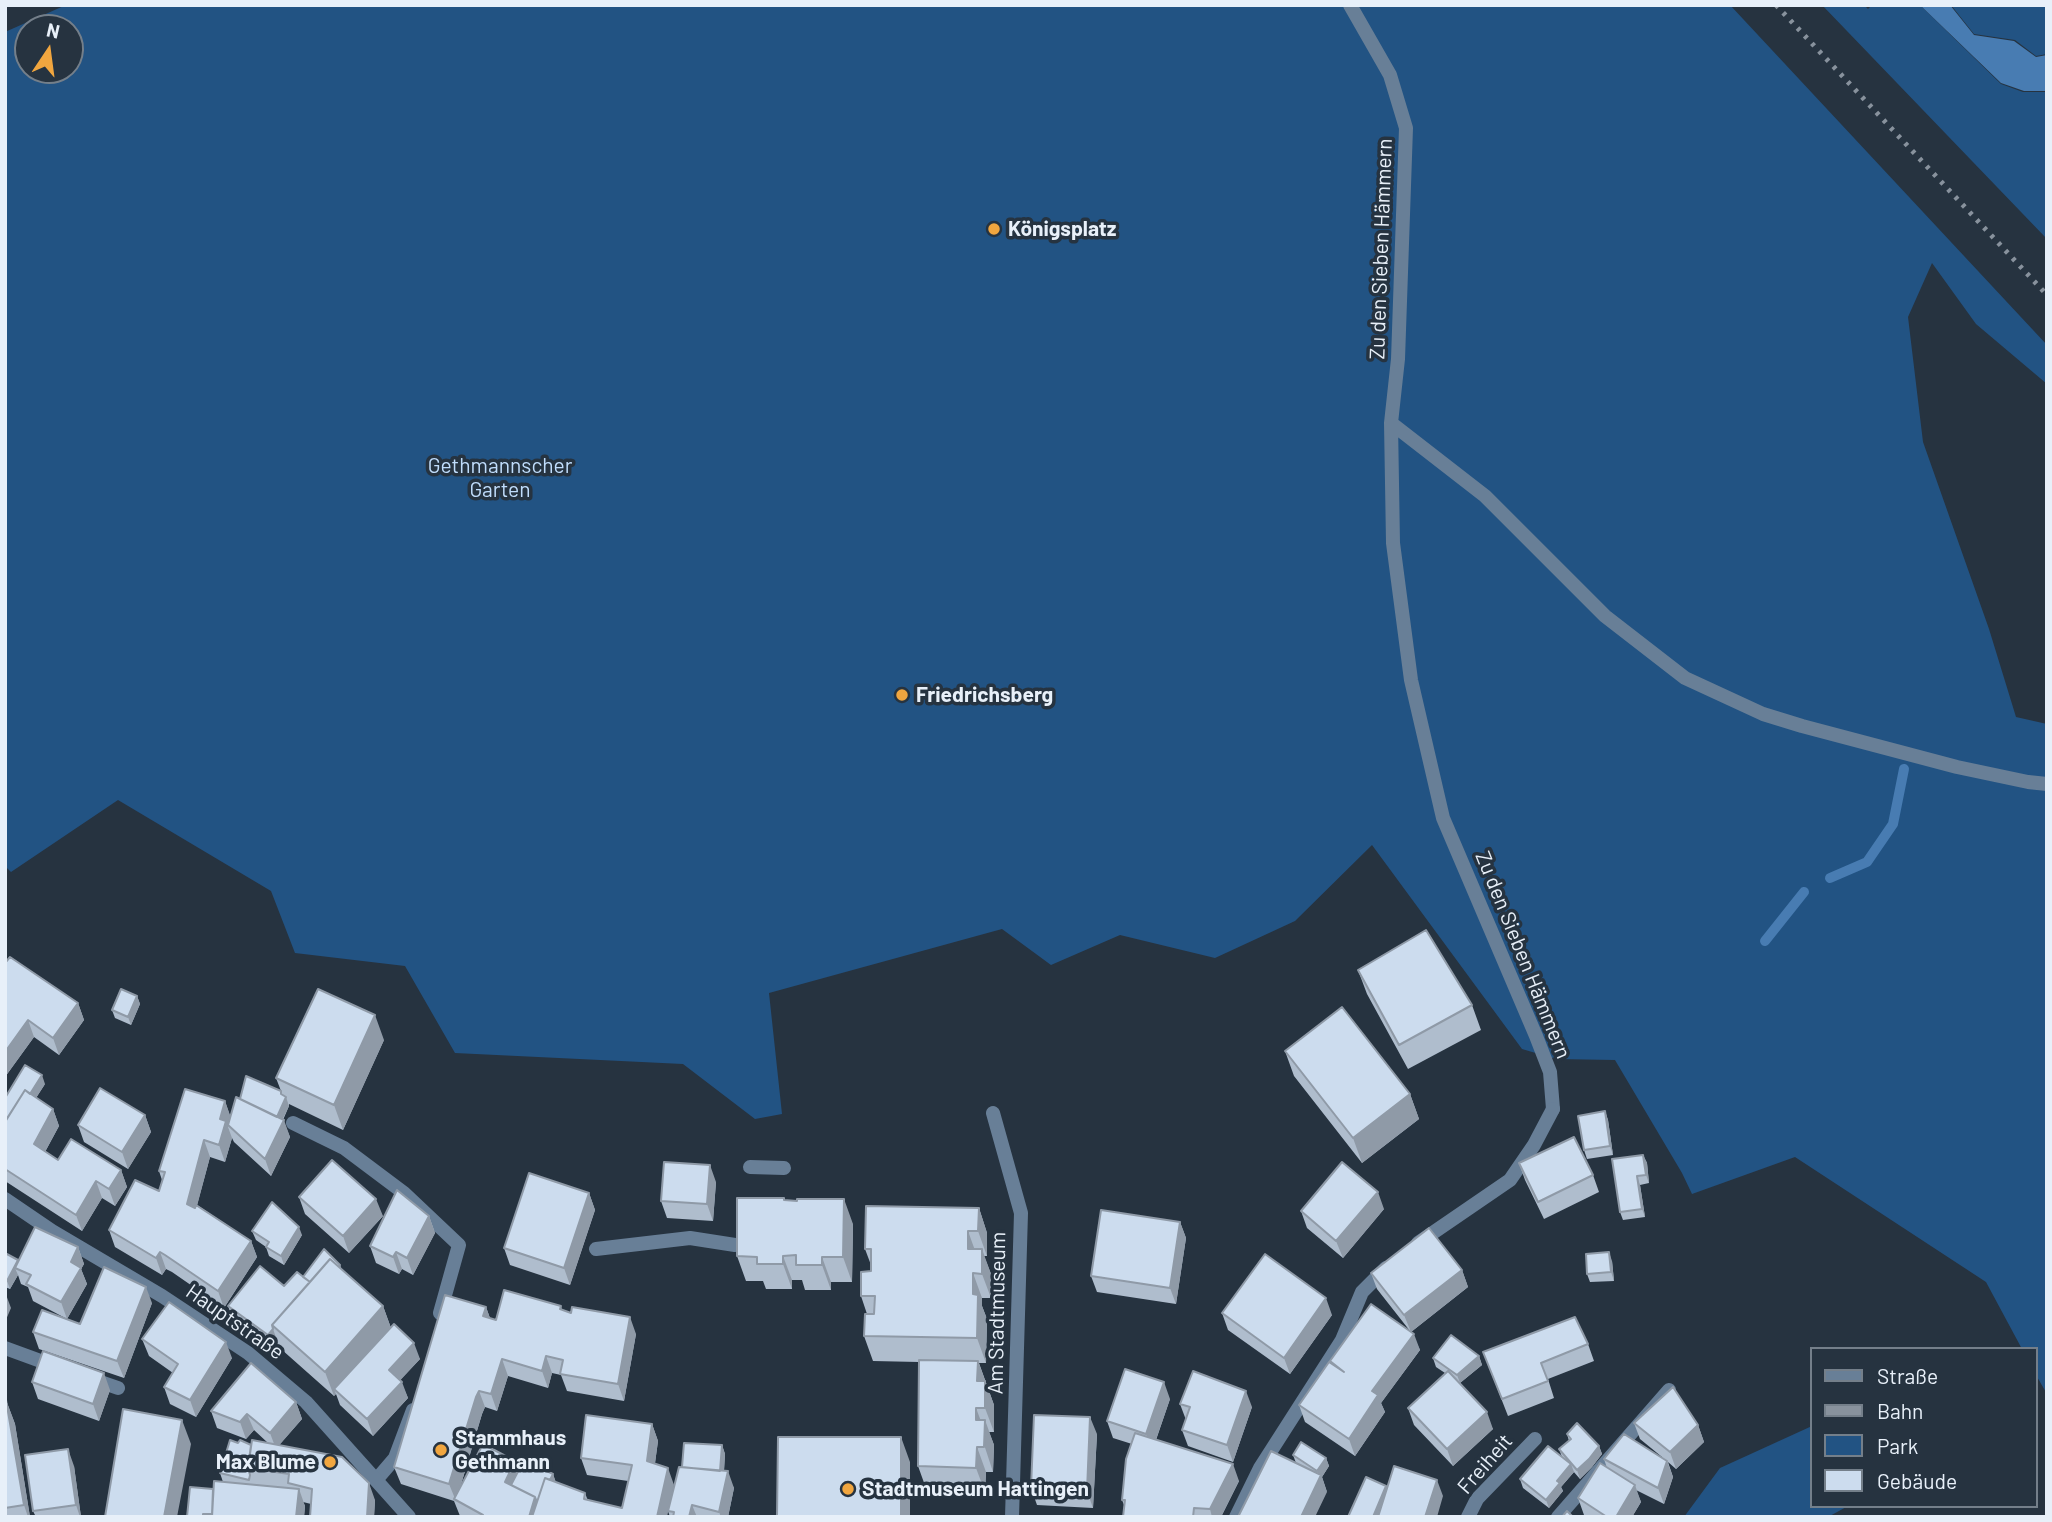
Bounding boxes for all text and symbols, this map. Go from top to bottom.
north arrow [14,14,84,84]
text: N [45,17,62,43]
street label: Zu den Sieben Hämmern [1365,138,1397,360]
place label: Königsplatz [1008,216,1116,242]
marker: Königsplatz [986,221,1002,237]
park label: Gethmannscher Garten [428,453,572,503]
place label: Friedrichsberg [916,682,1053,708]
marker: Friedrichsberg [894,687,910,703]
street label: Zu den Sieben Hämmern [1470,848,1576,1062]
street label: Am Stadtmuseum [983,1231,1011,1395]
street label: Hauptstraße [181,1279,289,1365]
legend [1811,1347,2038,1508]
text: Straße [1877,1363,1938,1388]
text: Bahn [1877,1398,1923,1423]
place label: Stammhaus Gethmann [455,1425,566,1475]
street label: Freiheit [1452,1429,1518,1499]
text: Park [1877,1433,1918,1458]
marker: Stammhaus Gethmann [433,1442,449,1458]
place label: Max Blume [216,1449,316,1475]
marker: Max Blume [322,1454,338,1470]
text: Gebäude [1877,1468,1957,1493]
place label: Stadtmuseum Hattingen [862,1476,1089,1502]
marker: Stadtmuseum Hattingen [840,1481,856,1497]

